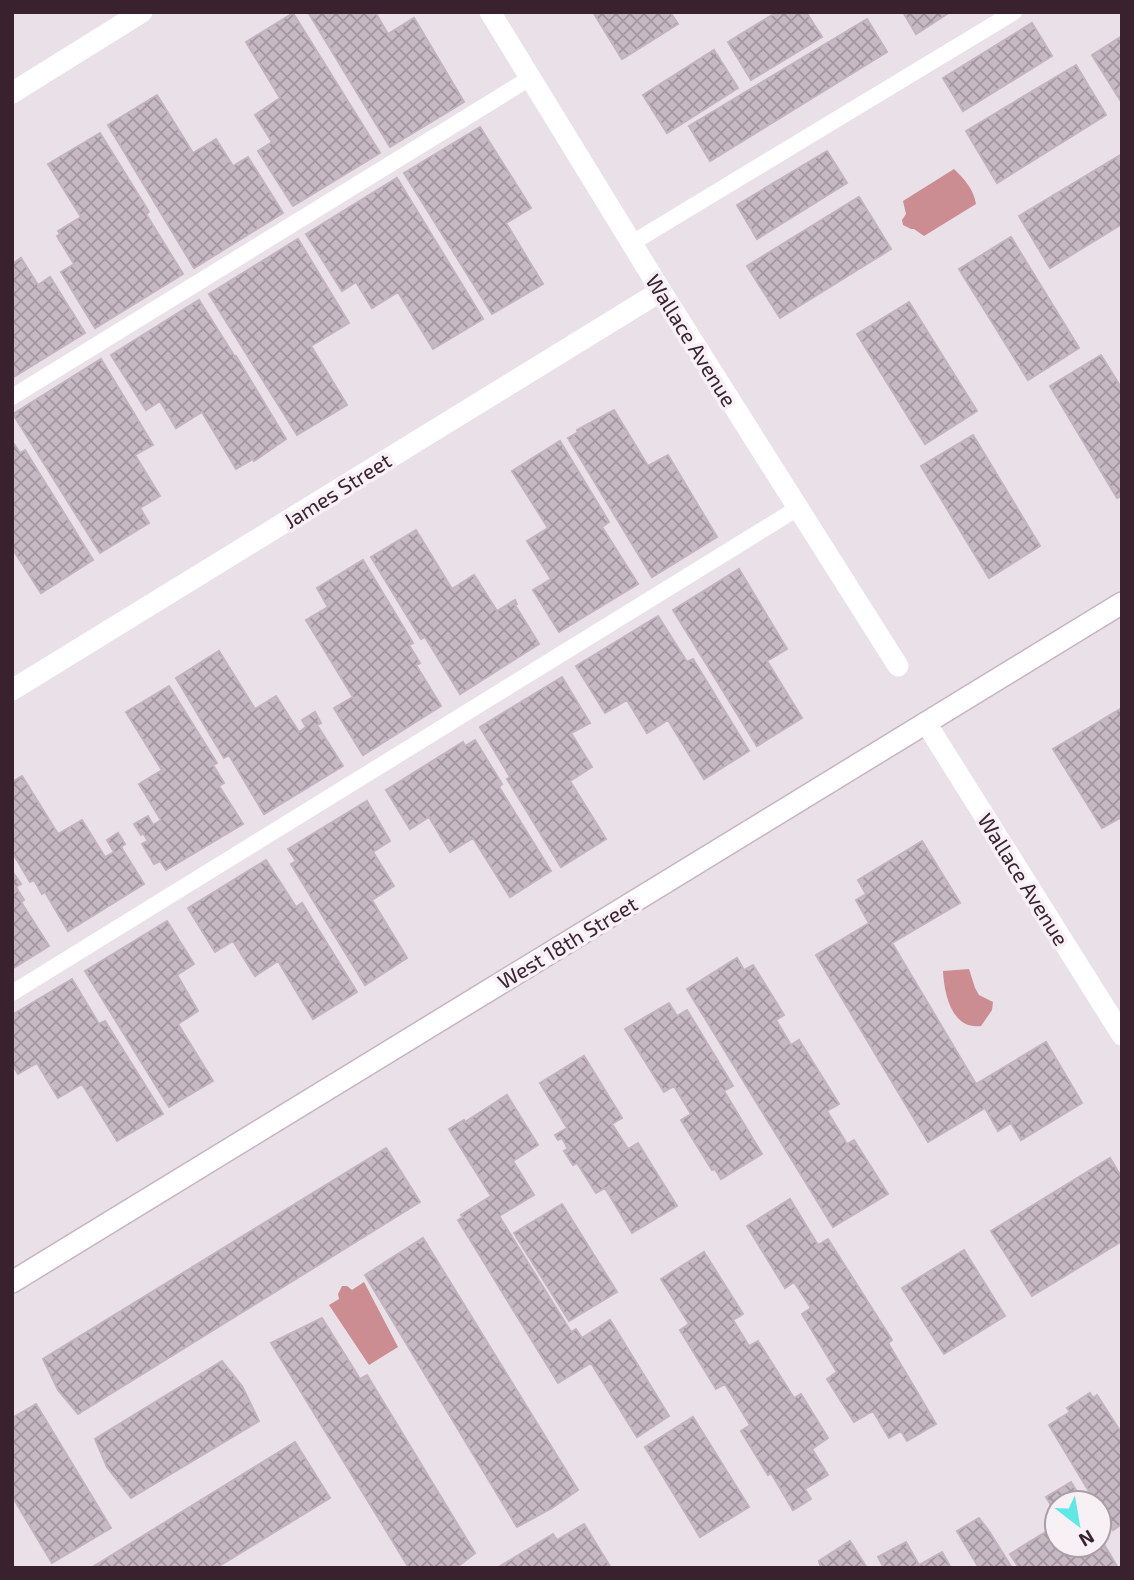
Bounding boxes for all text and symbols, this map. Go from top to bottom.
street label: Wallace Avenue [641,269,743,411]
street label: James Street [279,447,395,533]
street label: Wallace Avenue [973,808,1075,950]
street label: West 18th Street [493,890,641,994]
north arrow [1043,1489,1113,1559]
text: N [1075,1526,1099,1552]

